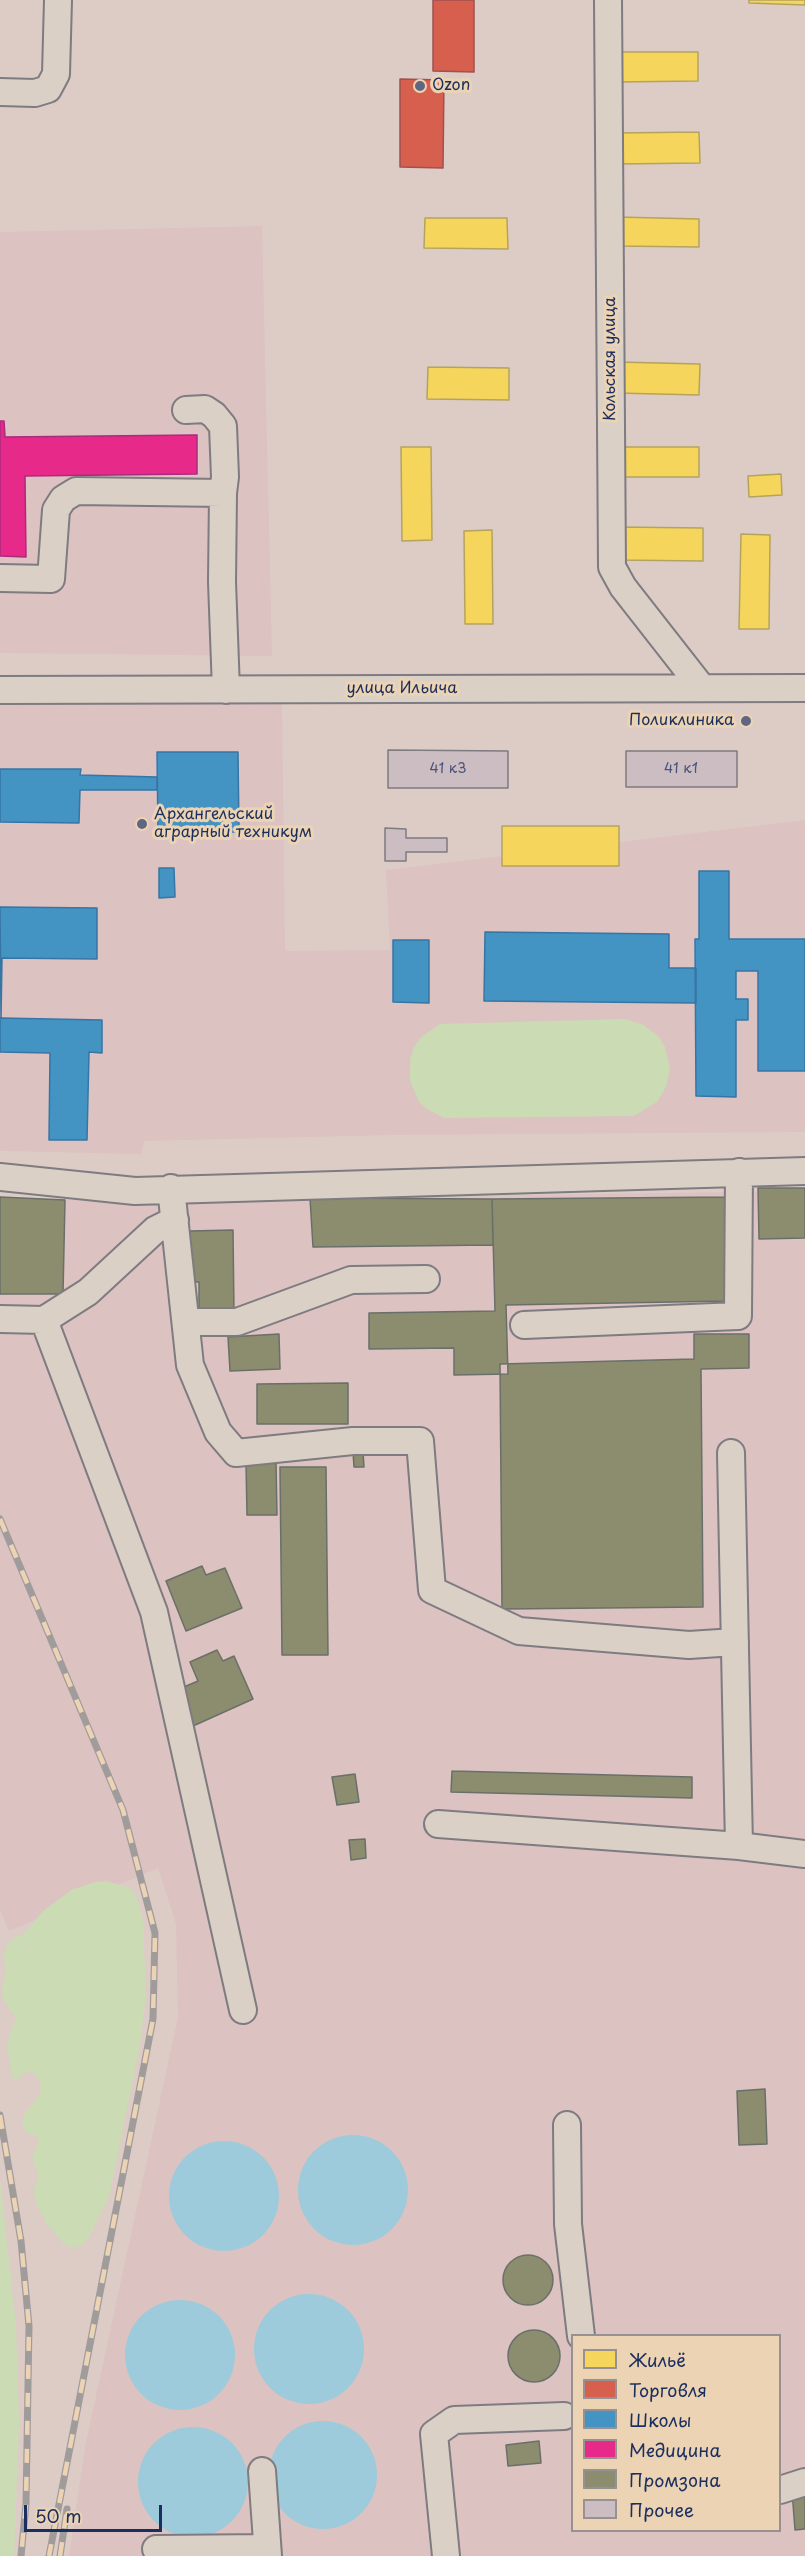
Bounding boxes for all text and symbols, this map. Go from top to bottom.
place label: Ozon [432,76,470,96]
marker: Ozon [413,79,427,93]
street label: Кольская улица [601,297,621,421]
street label: улица Ильича [347,679,457,699]
place label: Поликлиника [629,711,734,731]
marker: Поликлиника [739,714,753,728]
house number: 41 к3 [430,761,466,777]
house number: 41 к1 [664,761,698,777]
place label: Архангельский аграрный техникум [154,805,312,843]
marker: Архангельский аграрный техникум [135,817,149,831]
legend [571,2334,781,2532]
text: Жильё [629,2346,686,2373]
text: Торговля [629,2376,707,2403]
text: Школы [629,2406,692,2433]
text: Медицина [629,2436,721,2463]
text: Промзона [629,2466,720,2493]
scale bar [27,2493,165,2531]
text: Прочее [629,2496,694,2523]
text: 50 m [35,2502,82,2529]

